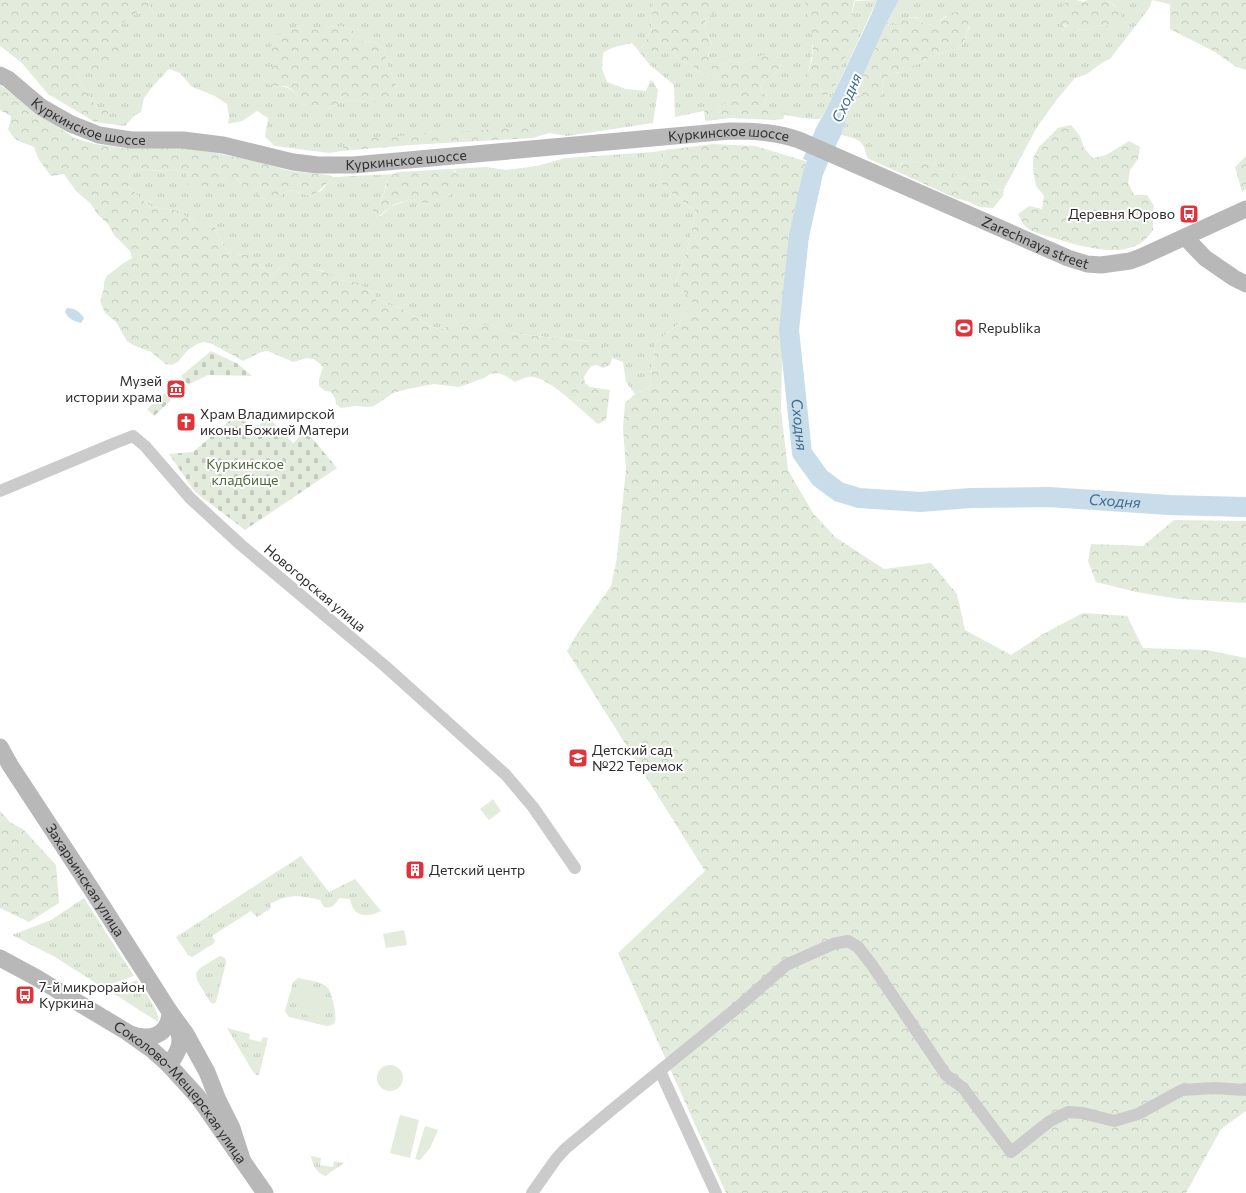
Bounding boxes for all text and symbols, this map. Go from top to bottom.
water label: Сходня [827,70,865,125]
street label: Куркинское шоссе [28,94,146,148]
street label: Куркинское шоссе [667,122,791,145]
street label: Куркинское шоссе [345,146,467,173]
bus stop icon: Деревня Юрово [1178,203,1200,225]
place label: Деревня Юрово [1068,205,1175,222]
street label: Zarechnaya street [979,212,1091,272]
sports icon: Republika [953,317,975,339]
place label: Republika [978,319,1041,336]
place label: Музей истории храма [65,372,162,405]
museum icon: Музей истории храма [165,378,187,400]
water label: Сходня [788,398,812,451]
place label: Храм Владимирской иконы Божией Матери [200,405,349,438]
church icon: Храм Владимирской иконы Божией Матери [175,411,197,433]
park label: Куркинское кладбище [206,455,284,488]
water label: Сходня [1088,490,1141,511]
street label: Новогорская улица [261,540,370,635]
place label: Детский сад №22 Теремок [592,741,684,774]
school or university icon: Детский сад №22 Теремок [567,747,589,769]
street label: Захарьинская улица [43,820,128,940]
building icon: Детский центр [404,859,426,881]
place label: Детский центр [429,861,525,878]
place label: 7-й микрорайон Куркина [39,978,145,1011]
bus stop icon: 7-й микрорайон Куркина [14,984,36,1006]
street label: Соколово-Мещерская улица [111,1017,251,1167]

